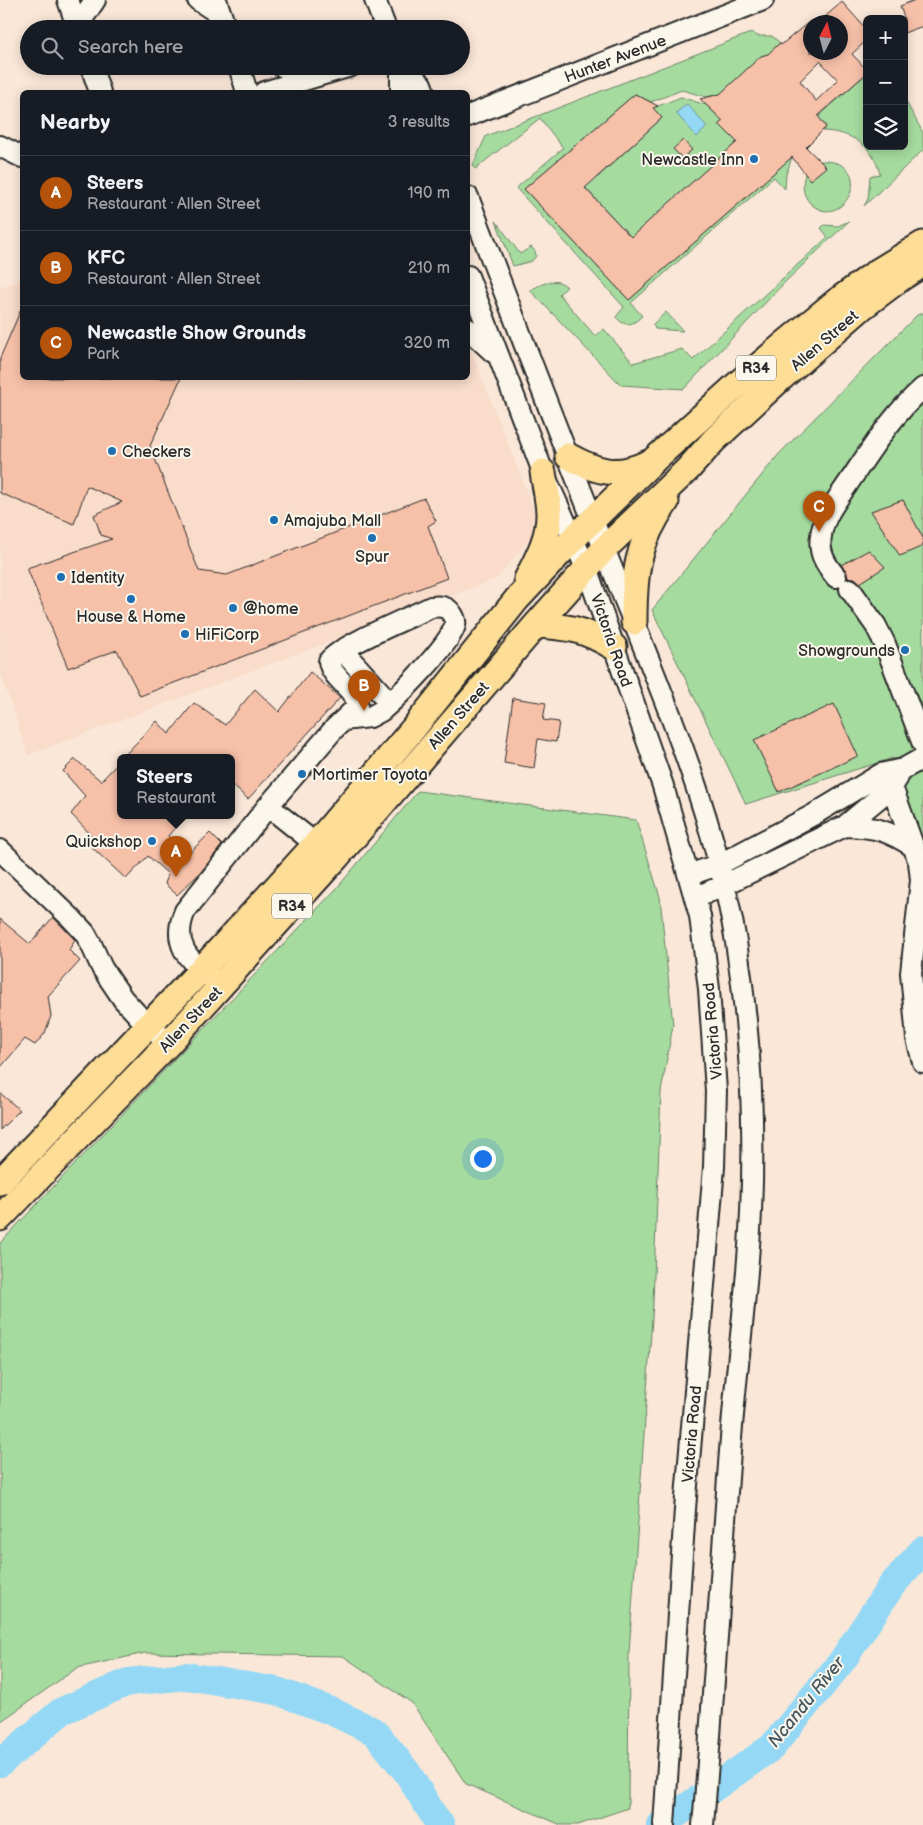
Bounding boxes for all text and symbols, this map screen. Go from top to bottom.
north arrow [803,15,848,60]
map controls [863,15,908,150]
button: + [863,15,908,60]
search box [20,20,470,75]
street label: Hunter Avenue [562,31,670,88]
icon: search [38,34,66,62]
text: Search here [78,36,183,59]
button: − [863,60,908,105]
button: layers [863,105,908,150]
text: Nearby [40,110,110,135]
text: 3 results [388,113,450,132]
place label: Newcastle Inn [641,151,744,170]
marker: Newcastle Inn [748,153,760,165]
text: Steers [87,172,143,195]
text: A [51,184,61,203]
text: 190 m [408,184,450,203]
text: Restaurant · Allen Street [87,195,260,214]
text: KFC [87,247,125,270]
text: B [50,259,62,278]
text: 210 m [408,259,450,278]
text: Restaurant · Allen Street [87,270,260,289]
street label: Allen Street [787,307,863,376]
text: Newcastle Show Grounds [87,322,306,345]
text: C [50,334,62,353]
text: 320 m [404,334,450,353]
text: Park [87,345,119,364]
road number: R34 [736,356,776,380]
place label: Checkers [122,443,191,462]
marker: Checkers [106,445,118,457]
pin: C [803,491,835,532]
place label: Amajuba Mall [284,512,381,531]
marker: Amajuba Mall [268,514,280,526]
marker: Spur [366,532,378,544]
place label: Spur [355,548,389,567]
place label: Identity [71,569,125,588]
marker: Identity [55,571,67,583]
street label: Victoria Road [586,591,635,690]
marker: House & Home [125,593,137,605]
place label: @home [243,600,299,619]
marker: @home [227,602,239,614]
place label: House & Home [76,608,186,627]
place label: HiFiCorp [195,626,259,645]
marker: HiFiCorp [179,628,191,640]
place label: Showgrounds [798,642,895,661]
marker: Showgrounds [899,644,911,656]
pin: B [348,670,380,711]
street label: Allen Street [425,678,494,754]
popup [117,754,235,819]
text: Steers [136,766,193,789]
place label: Mortimer Toyota [312,766,428,785]
marker: Mortimer Toyota [296,768,308,780]
text: Restaurant [136,789,216,808]
place label: Quickshop [65,833,142,852]
marker: Quickshop [146,835,158,847]
pin: A [160,836,192,877]
road number: R34 [272,894,312,918]
street label: Victoria Road [700,982,727,1080]
street label: Allen Street [156,983,226,1057]
your location [470,1146,496,1172]
street label: Victoria Road [679,1385,706,1483]
water label: Ncandu River [764,1652,850,1752]

